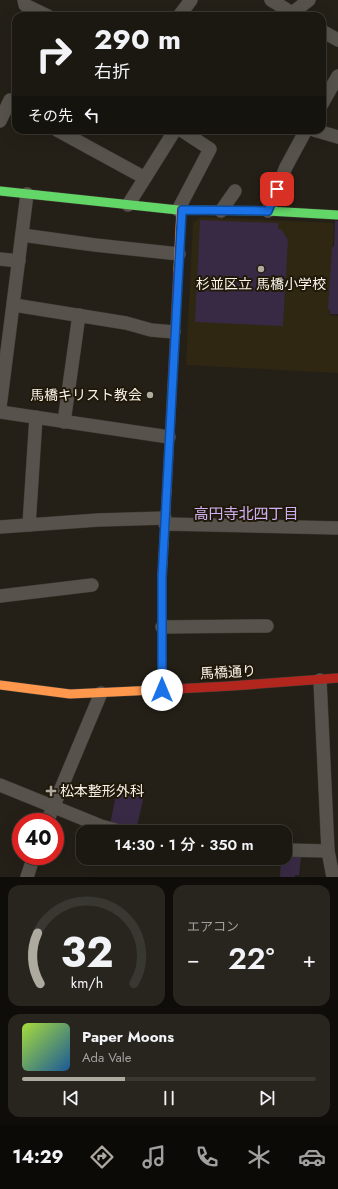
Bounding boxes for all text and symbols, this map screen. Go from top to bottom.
text: 290 m [94,19,181,60]
icon: right [28,28,80,80]
text: 右折 [94,59,130,85]
icon: left [81,104,103,126]
text: その先 [28,105,73,127]
pin [260,172,294,206]
icon: arrive [266,178,288,200]
marker: 杉並区立 馬橋小学校 [256,264,266,274]
place label: 杉並区立 馬橋小学校 [196,274,326,294]
place label: 馬橋キリスト教会 [30,385,142,405]
marker: 馬橋キリスト教会 [145,390,155,400]
district label: 高円寺北四丁目 [193,503,299,525]
street label: 馬橋通り [200,661,256,683]
position arrow [141,669,183,711]
place label: 松本整形外科 [60,781,144,801]
marker: 松本整形外科 [45,785,57,797]
speed limit sign: 40 [12,813,64,865]
text: 14:30 · 1 分 · 350 m [114,834,254,856]
text: エアコン [187,917,239,936]
text: 32 [60,921,113,982]
text: 22° [228,937,274,980]
text: − [187,943,200,975]
text: + [302,943,316,975]
text: km/h [70,972,103,992]
text: Paper Moons [82,1026,174,1048]
text: Ada Vale [82,1048,131,1067]
icon: previous [60,1087,82,1109]
icon: pause [158,1087,180,1109]
icon: next [256,1087,278,1109]
icon: directions [88,1143,116,1171]
icon: music [140,1143,168,1171]
icon: phone [193,1143,221,1171]
icon: climate [245,1143,273,1171]
icon: car [298,1143,326,1171]
text: 14:29 [12,1144,64,1170]

